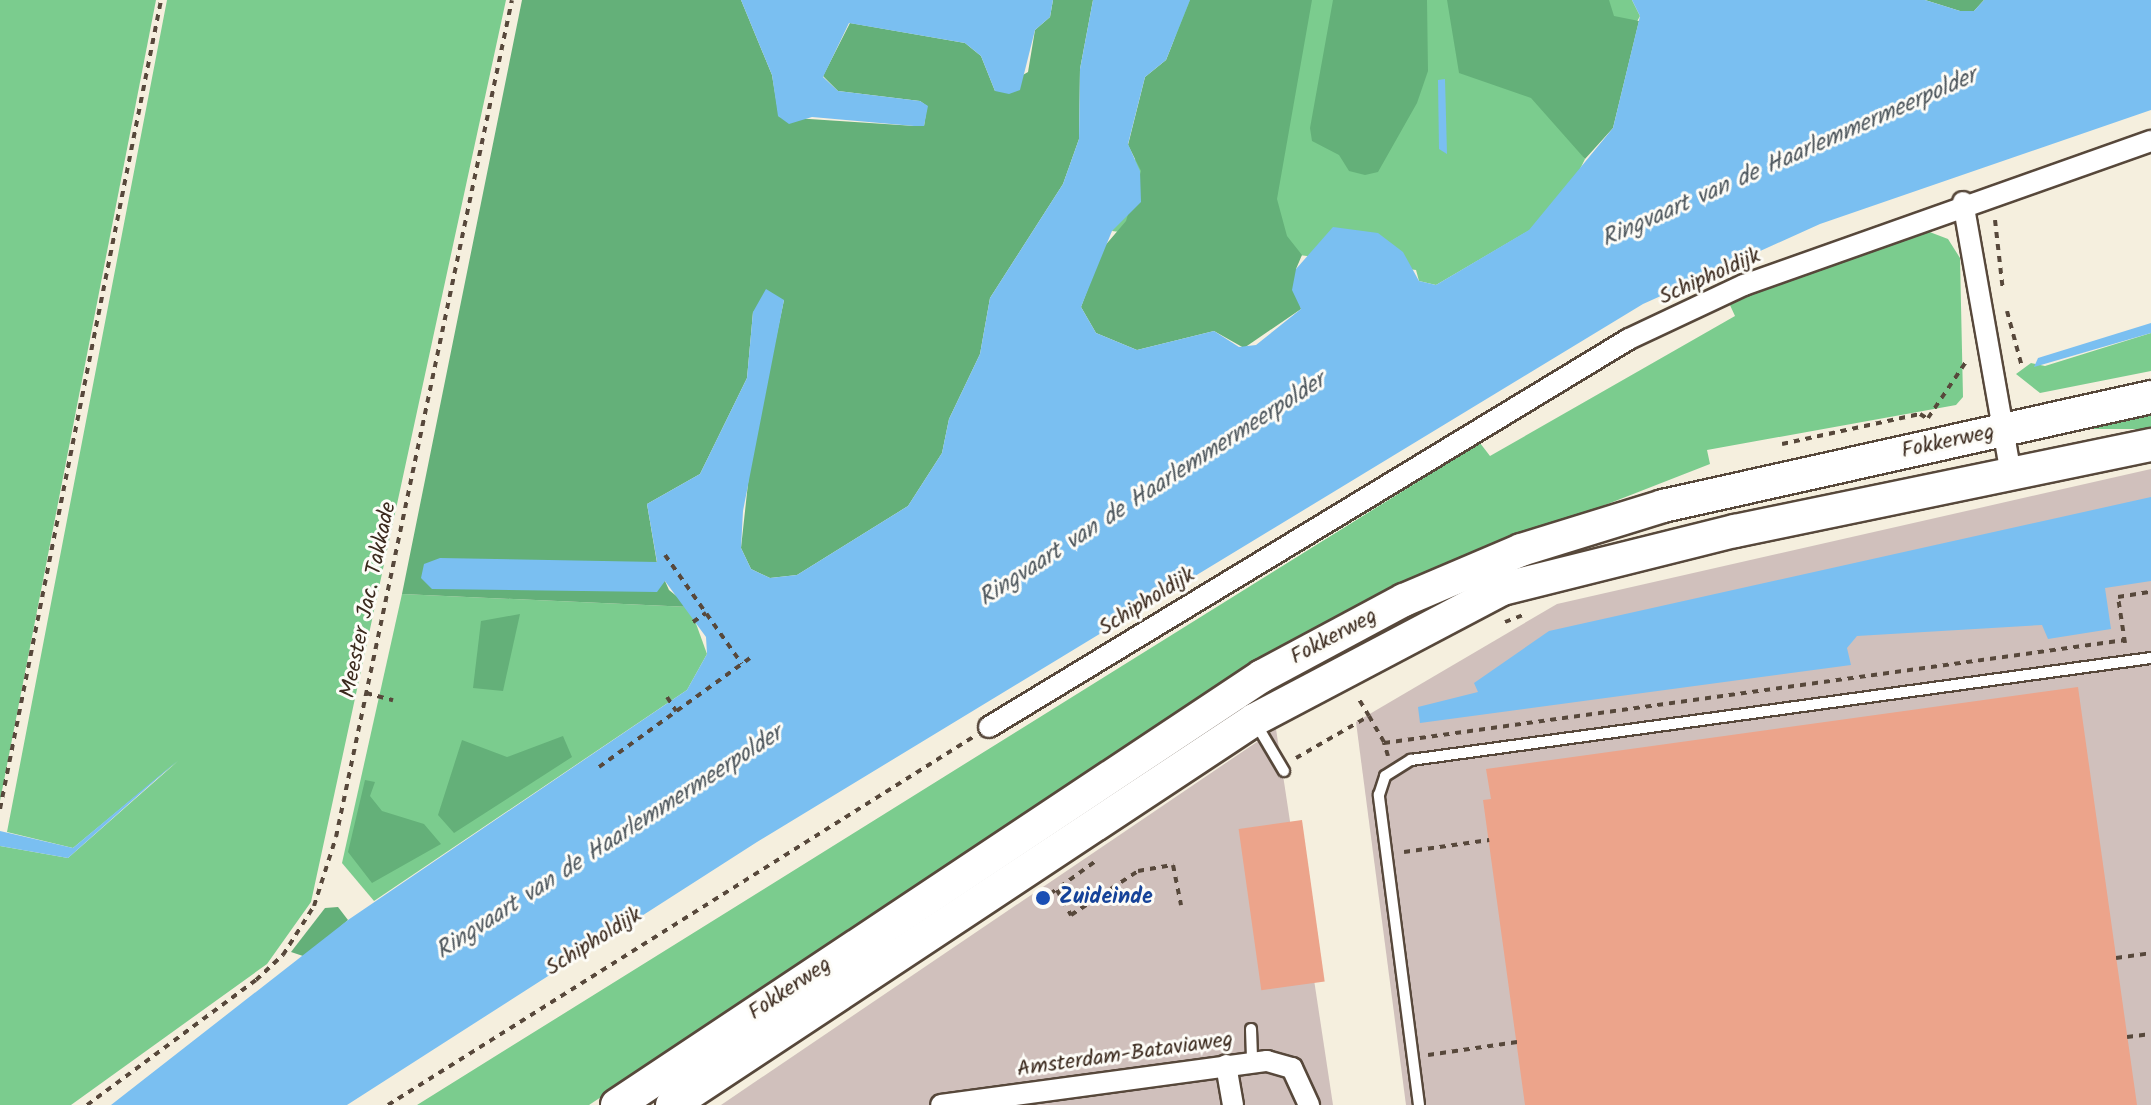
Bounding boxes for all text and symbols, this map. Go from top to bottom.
water label: Ringvaart van de Haarlemmermeerpolder [1597,62,1981,254]
street label: Schipholdijk [1655,243,1765,311]
water label: Ringvaart van de Haarlemmermeerpolder [973,367,1331,613]
street label: Fokkerweg [1899,419,1997,465]
street label: Meester Jac. Takkade [335,500,403,700]
street label: Schipholdijk [1094,562,1200,642]
street label: Fokkerweg [1286,603,1382,671]
water label: Ringvaart van de Haarlemmermeerpolder [430,720,788,966]
place label: Zuideinde [1059,885,1153,911]
marker: Zuideinde [1034,889,1052,907]
street label: Schipholdijk [541,902,647,982]
street label: Fokkerweg [743,952,837,1026]
street label: Amsterdam-Bataviaweg [1015,1027,1235,1083]

